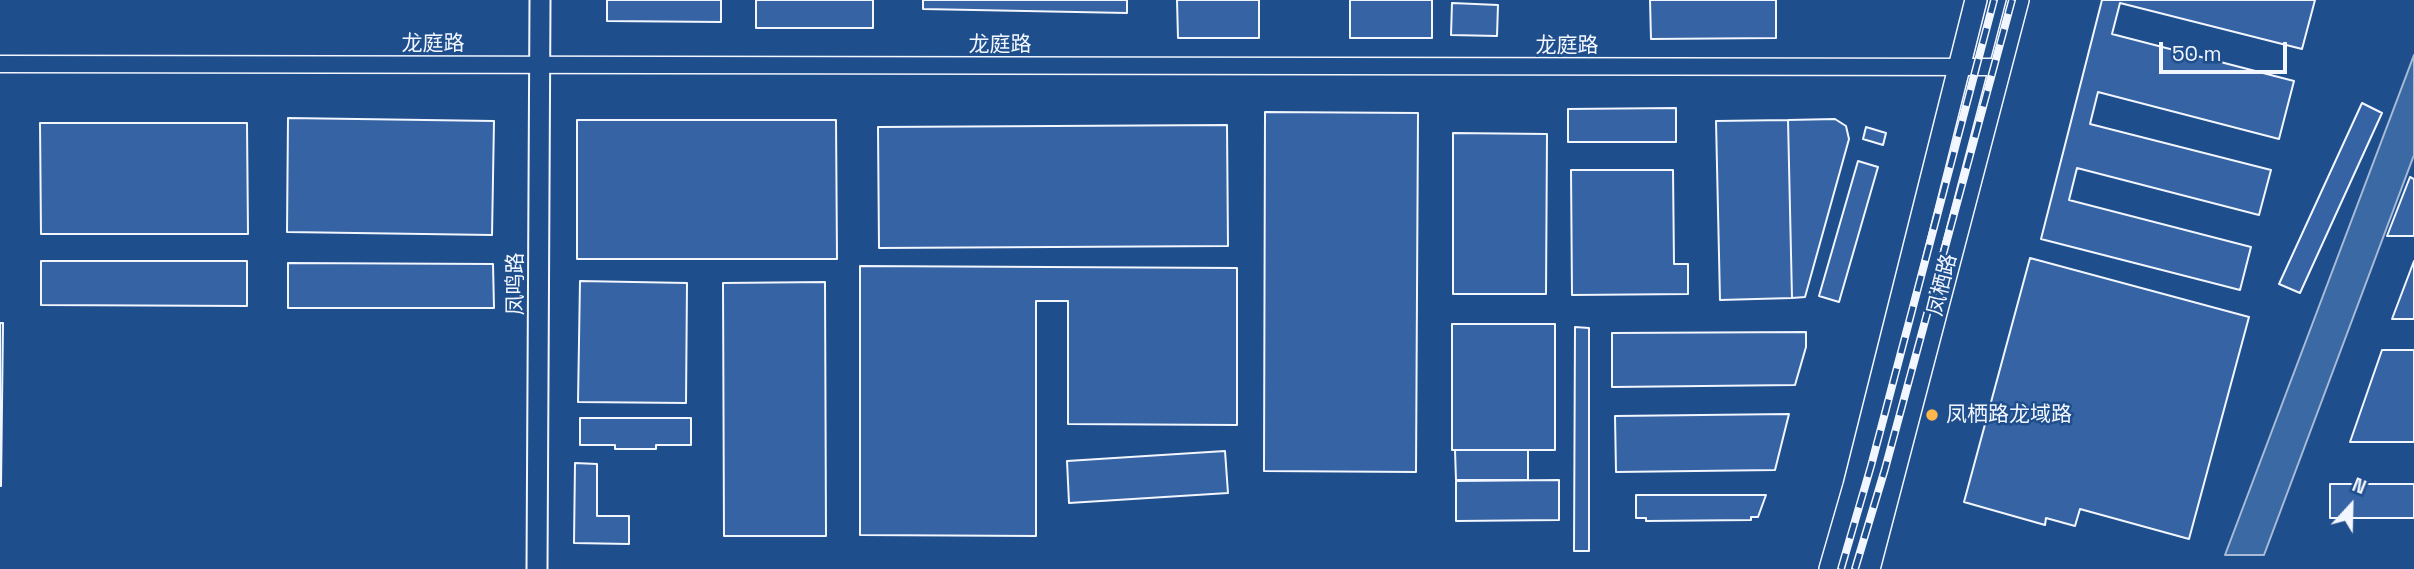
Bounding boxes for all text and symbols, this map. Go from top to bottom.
scale bar [2162,28,2290,72]
street label: 龙庭路 [402,31,464,57]
street label: 龙庭路 [969,32,1031,58]
street label: 龙庭路 [1536,33,1598,59]
text: 50 m [2172,40,2222,67]
street label: 凤栖路 [1923,251,1963,319]
street label: 凤鸣路 [503,253,529,315]
place label: 凤栖路龙域路 [1946,402,2072,428]
marker: 凤栖路龙域路 [1924,407,1940,423]
north arrow [2316,471,2386,541]
text: N [2348,472,2370,500]

